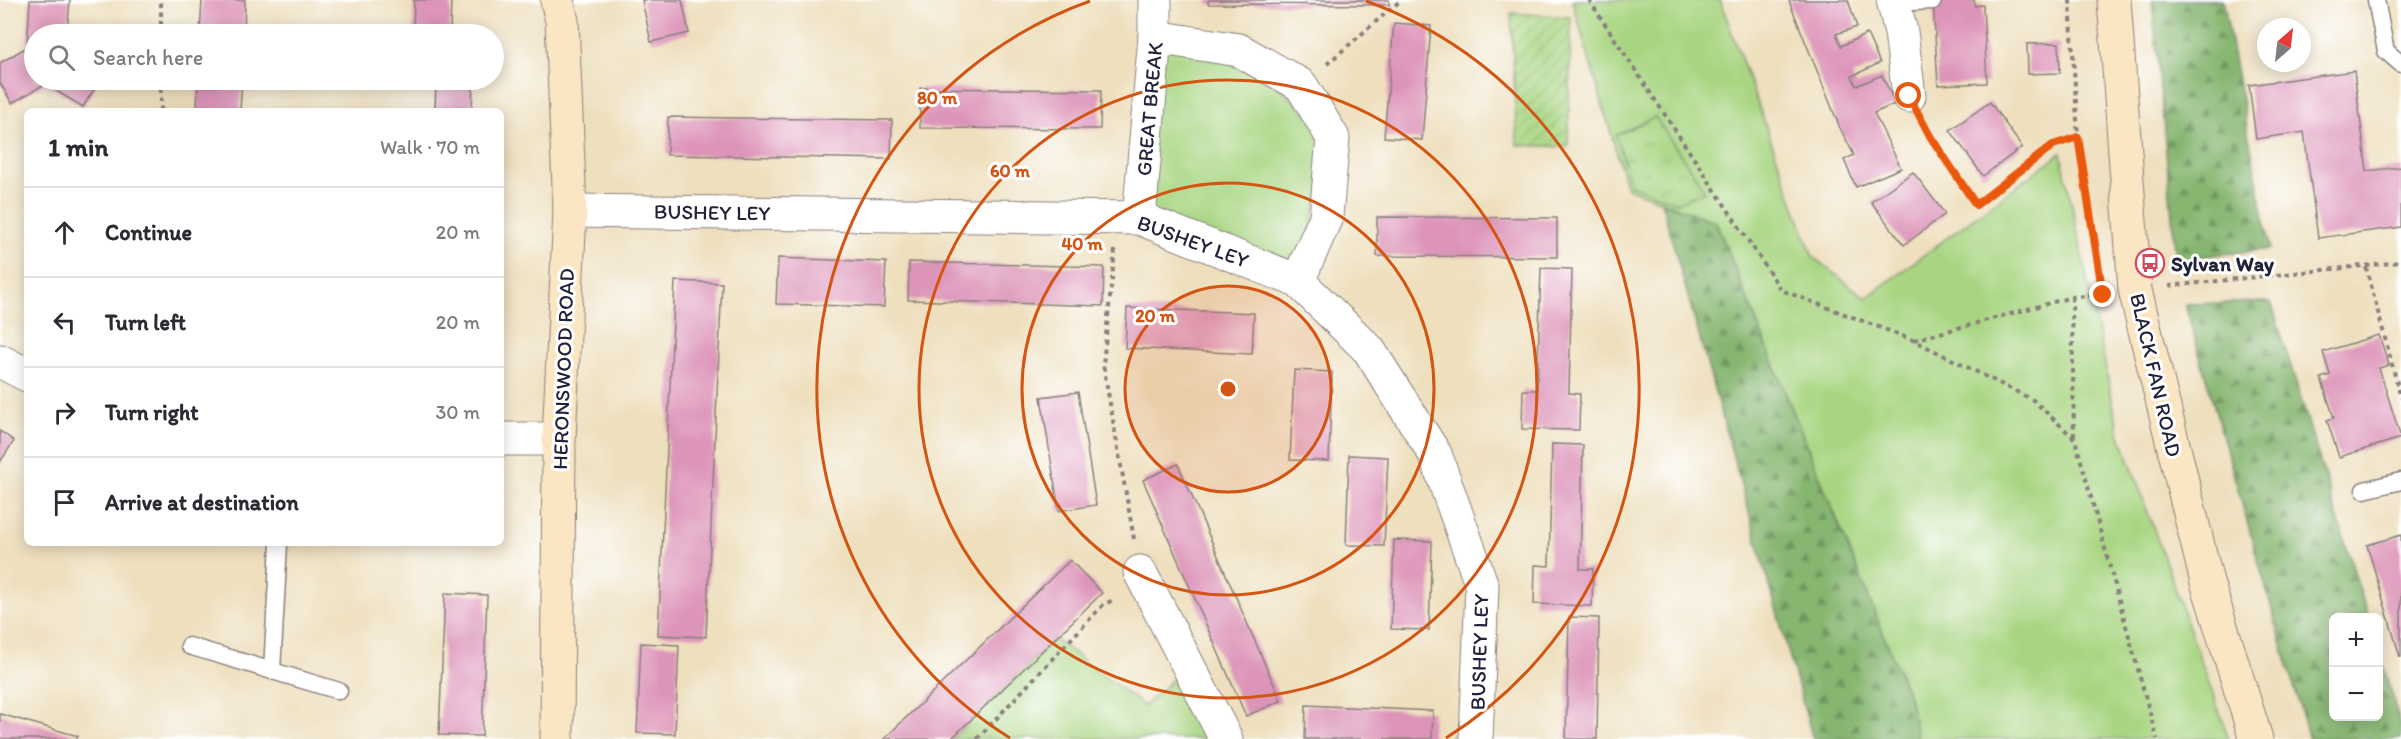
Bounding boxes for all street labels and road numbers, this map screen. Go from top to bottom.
street label: GREAT BREAK [1131,41,1167,177]
street label: BUSHEY LEY [654,198,770,226]
street label: BUSHEY LEY [1134,209,1252,273]
street label: HERONSWOOD ROAD [547,268,579,470]
street label: BLACK FAN ROAD [2125,291,2187,459]
street label: BUSHEY LEY [1464,593,1494,711]

